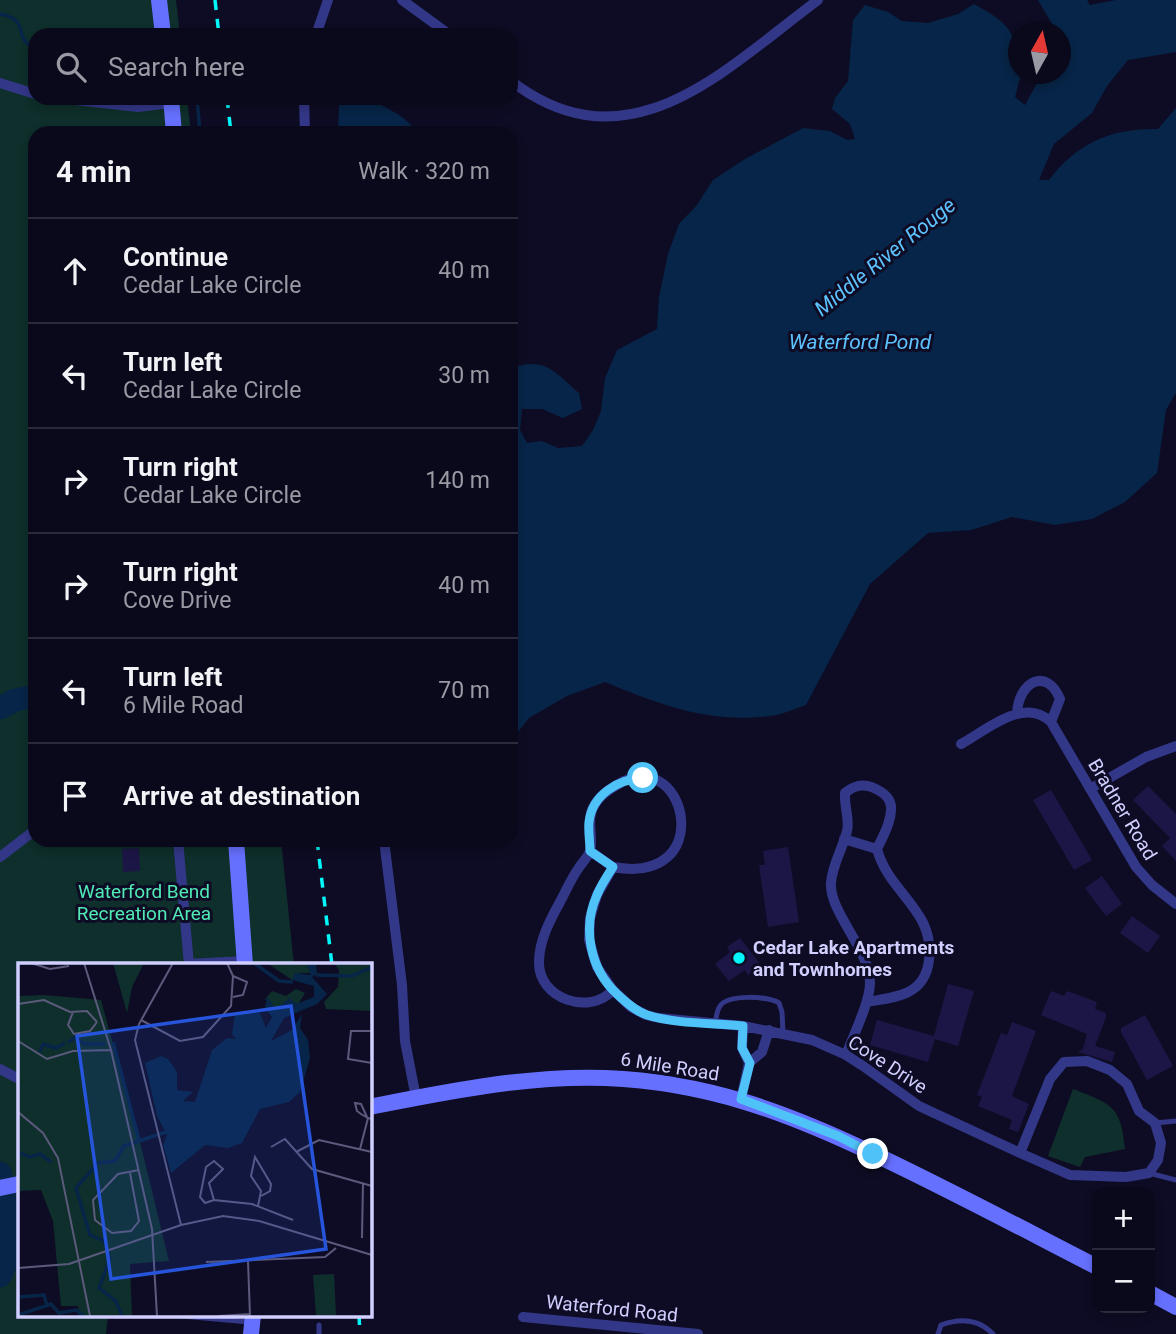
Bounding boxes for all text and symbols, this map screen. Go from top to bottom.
north arrow [1008,21,1071,84]
search box [28,28,518,105]
icon: search [52,48,90,86]
text: Search here [108,52,245,82]
text: 4 min [56,154,131,189]
text: Walk · 320 m [358,158,490,185]
water label: Middle River Rouge [810,193,960,321]
text: Continue [123,242,228,272]
icon: ahead [56,252,94,290]
text: 40 m [438,257,490,284]
text: Cedar Lake Circle [123,272,301,299]
water label: Waterford Pond [789,330,932,354]
text: Turn left [123,347,222,377]
icon: left [56,357,94,395]
text: 30 m [438,362,490,389]
text: Cedar Lake Circle [123,377,301,404]
text: Turn right [123,452,238,482]
icon: right [56,462,94,500]
text: 140 m [425,467,490,494]
text: Cedar Lake Circle [123,482,301,509]
text: Turn right [123,557,238,587]
icon: right [56,567,94,605]
text: 40 m [438,572,490,599]
text: Cove Drive [123,587,232,614]
text: Turn left [123,662,222,692]
icon: left [56,672,94,710]
text: 70 m [438,677,490,704]
text: 6 Mile Road [123,692,244,719]
street label: Bradner Road [1083,754,1162,864]
route start [627,762,658,793]
icon: arrive [56,777,94,815]
text: Arrive at destination [123,781,360,811]
park label: Waterford Bend Recreation Area [77,880,211,925]
place label: Cedar Lake Apartments and Townhomes [753,936,955,981]
marker: Cedar Lake Apartments and Townhomes [731,950,747,966]
inset map [18,963,371,1316]
street label: Cove Drive [844,1030,932,1098]
street label: 6 Mile Road [619,1047,721,1086]
route end [857,1138,888,1169]
map controls [1092,1187,1155,1313]
button: + [1092,1187,1155,1250]
button: − [1092,1250,1155,1313]
street label: Waterford Road [545,1290,679,1327]

